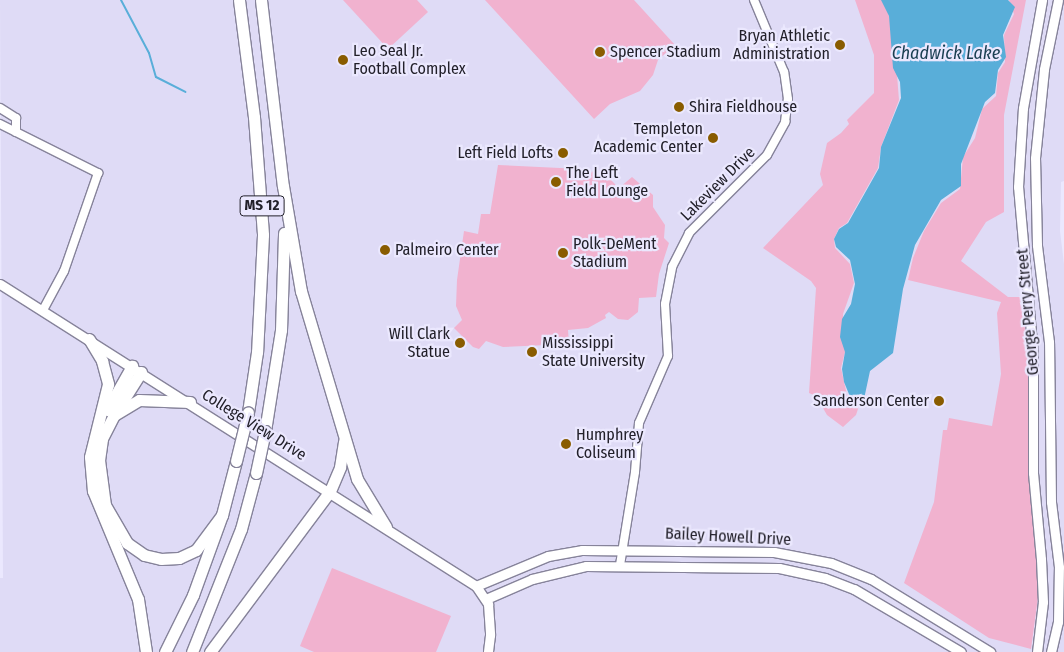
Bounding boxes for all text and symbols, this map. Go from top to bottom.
place label: Bryan Athletic Administration [733,26,830,64]
marker: Bryan Athletic Administration [834,39,846,51]
place label: Leo Seal Jr. Football Complex [353,41,466,79]
place label: Spencer Stadium [610,42,721,62]
water label: Chadwick Lake [892,42,1000,64]
marker: Spencer Stadium [594,46,606,58]
marker: Leo Seal Jr. Football Complex [337,54,349,66]
place label: Shira Fieldhouse [689,97,797,117]
marker: Shira Fieldhouse [673,101,685,113]
place label: Templeton Academic Center [594,119,703,157]
marker: Templeton Academic Center [707,132,719,144]
place label: Left Field Lofts [457,143,553,163]
street label: Lakeview Drive [677,143,759,225]
marker: Left Field Lofts [557,147,569,159]
place label: The Left Field Lounge [566,163,648,201]
marker: The Left Field Lounge [550,176,562,188]
road number: MS 12 [240,194,284,218]
place label: Polk-DeMent Stadium [573,234,656,272]
place label: Palmeiro Center [395,240,499,260]
marker: Palmeiro Center [379,244,391,256]
marker: Polk-DeMent Stadium [557,247,569,259]
street label: George Perry Street [1013,248,1043,376]
place label: Will Clark Statue [389,324,450,362]
place label: Mississippi State University [542,333,645,371]
marker: Will Clark Statue [454,337,466,349]
marker: Mississippi State University [526,346,538,358]
street label: College View Drive [198,385,310,465]
place label: Sanderson Center [813,391,929,411]
marker: Sanderson Center [933,395,945,407]
place label: Humphrey Coliseum [576,425,643,463]
marker: Humphrey Coliseum [560,438,572,450]
street label: Bailey Howell Drive [665,524,791,550]

